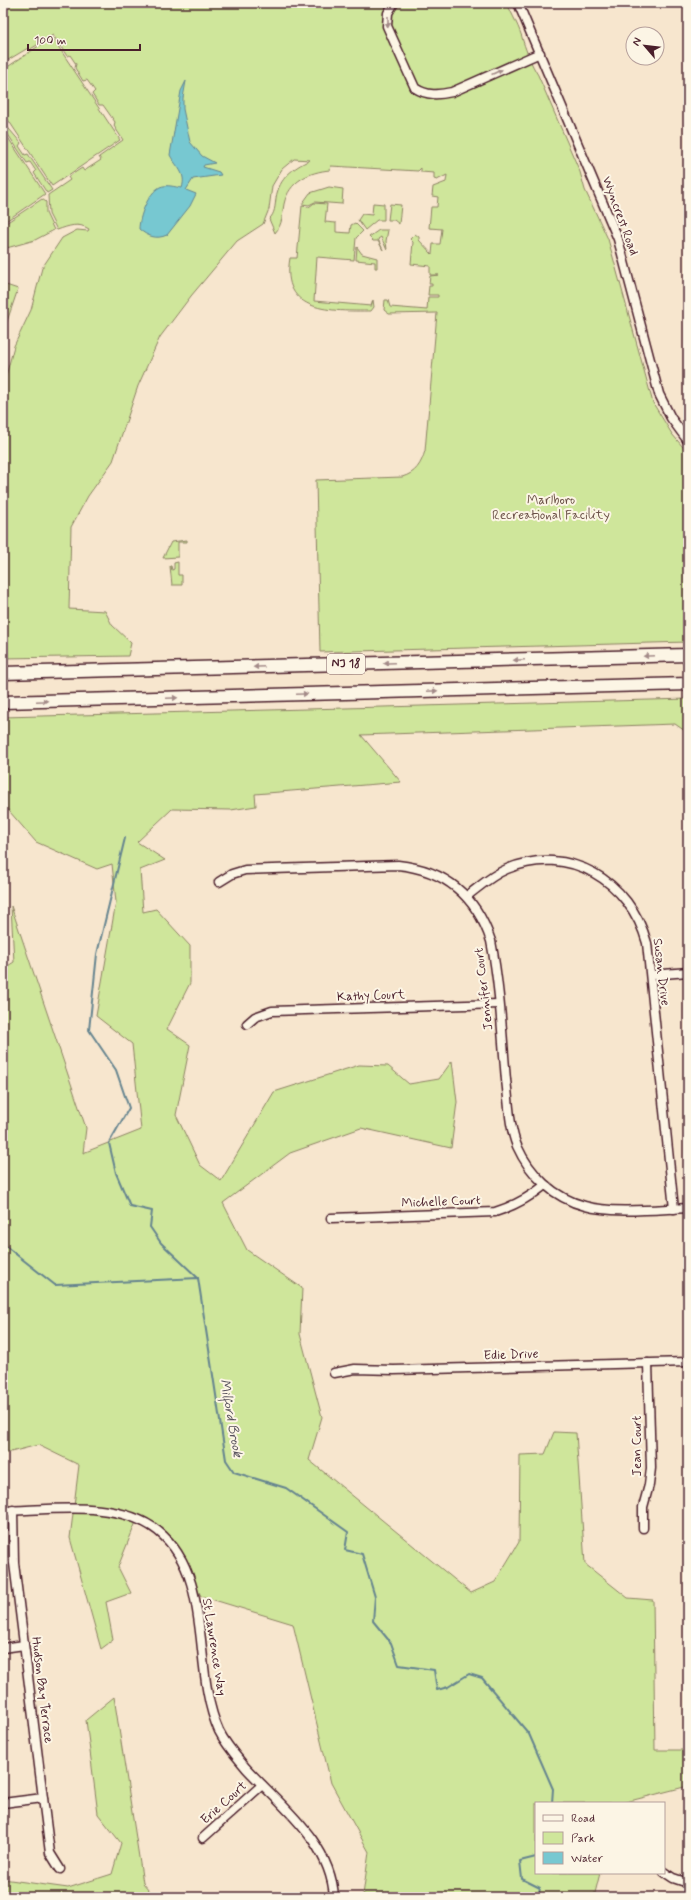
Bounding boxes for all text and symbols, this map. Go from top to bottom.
one-way arrow [385,15,391,28]
scale bar [28,26,140,52]
north arrow [625,26,665,66]
text: 100 m [34,33,66,49]
text: N [629,35,645,48]
one-way arrow [491,69,502,75]
street label: Wyncrest Road [598,174,642,258]
park label: Marlboro Recreational Facility [492,492,610,524]
one-way arrow [642,653,655,659]
road number: NJ 18 [327,654,365,674]
one-way arrow [513,656,525,663]
one-way arrow [382,660,395,666]
one-way arrow [253,663,265,670]
one-way arrow [426,687,438,694]
one-way arrow [296,691,309,697]
one-way arrow [166,694,178,701]
one-way arrow [36,698,49,704]
street label: Susan Drive [648,937,674,1007]
street label: Jennifer Court [470,947,498,1031]
street label: Kathy Court [337,986,406,1006]
street label: Michelle Court [401,1192,481,1212]
street label: Edie Drive [483,1346,539,1364]
water label: Milford Brook [213,1377,247,1460]
street label: Jean Court [629,1415,646,1476]
street label: St Lawrence Way [198,1597,230,1697]
street label: Hudson Bay Terrace [27,1636,57,1744]
street label: Erie Court [197,1778,251,1828]
legend [535,1802,665,1874]
text: Road [571,1811,595,1827]
text: Park [571,1831,595,1847]
text: Water [571,1851,603,1867]

